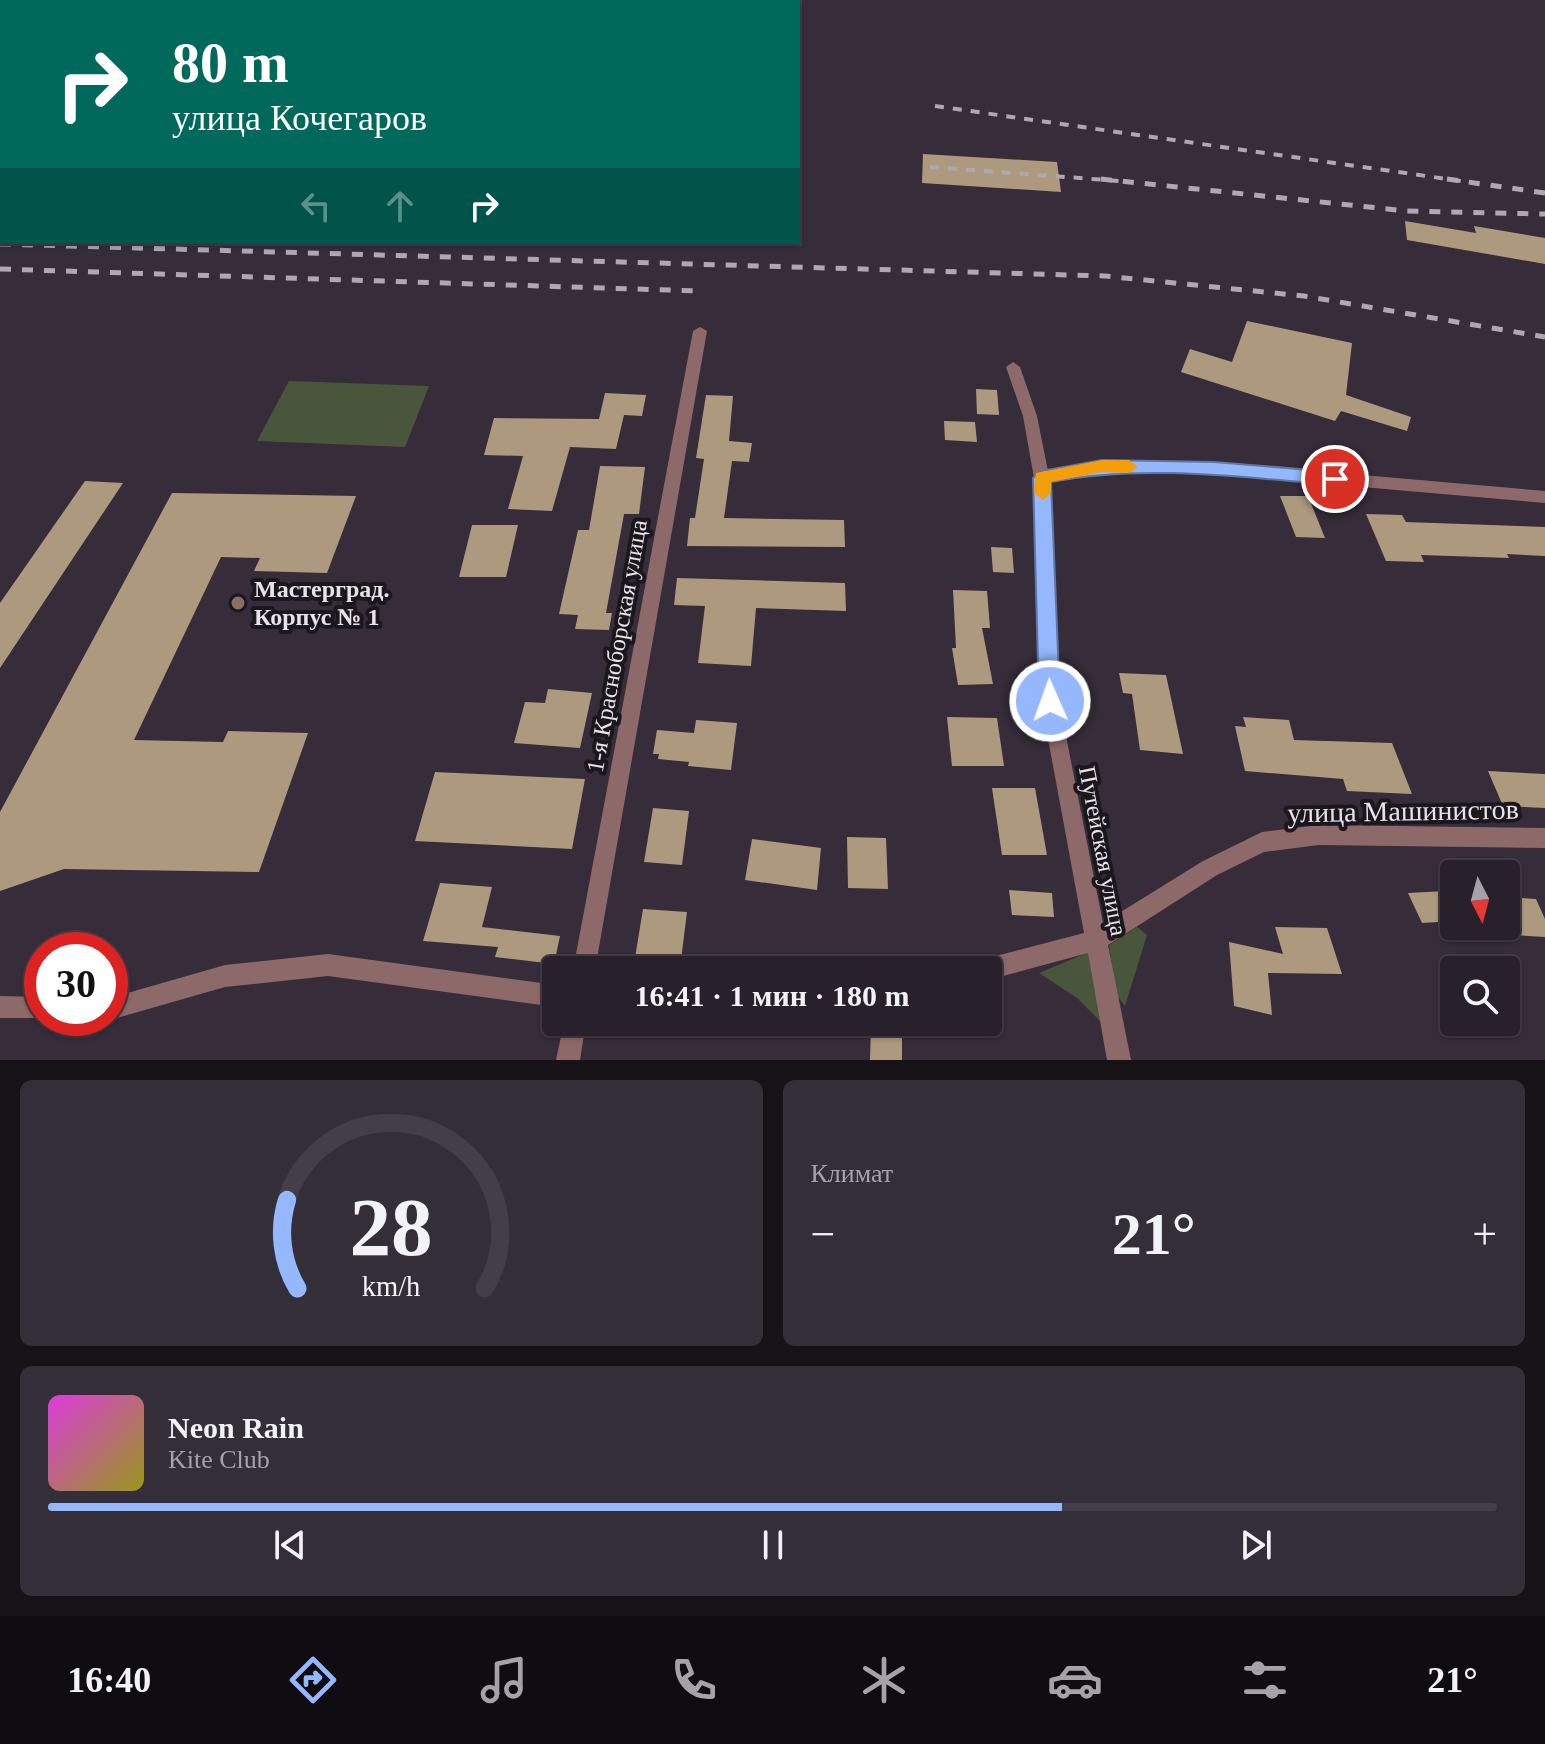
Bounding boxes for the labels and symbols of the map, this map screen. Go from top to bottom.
pin [1301,445,1369,513]
street label: 1-я Красноборская улица [582,517,652,774]
place label: Мастерград. Корпус № 1 [254,576,389,630]
marker: Мастерград. Корпус № 1 [229,594,247,612]
position arrow [1008,659,1092,743]
street label: Путейская улица [1074,764,1132,938]
street label: улица Машинистов [1287,793,1519,829]
north arrow [1440,860,1520,940]
speed limit sign: 30 [24,932,128,1036]

